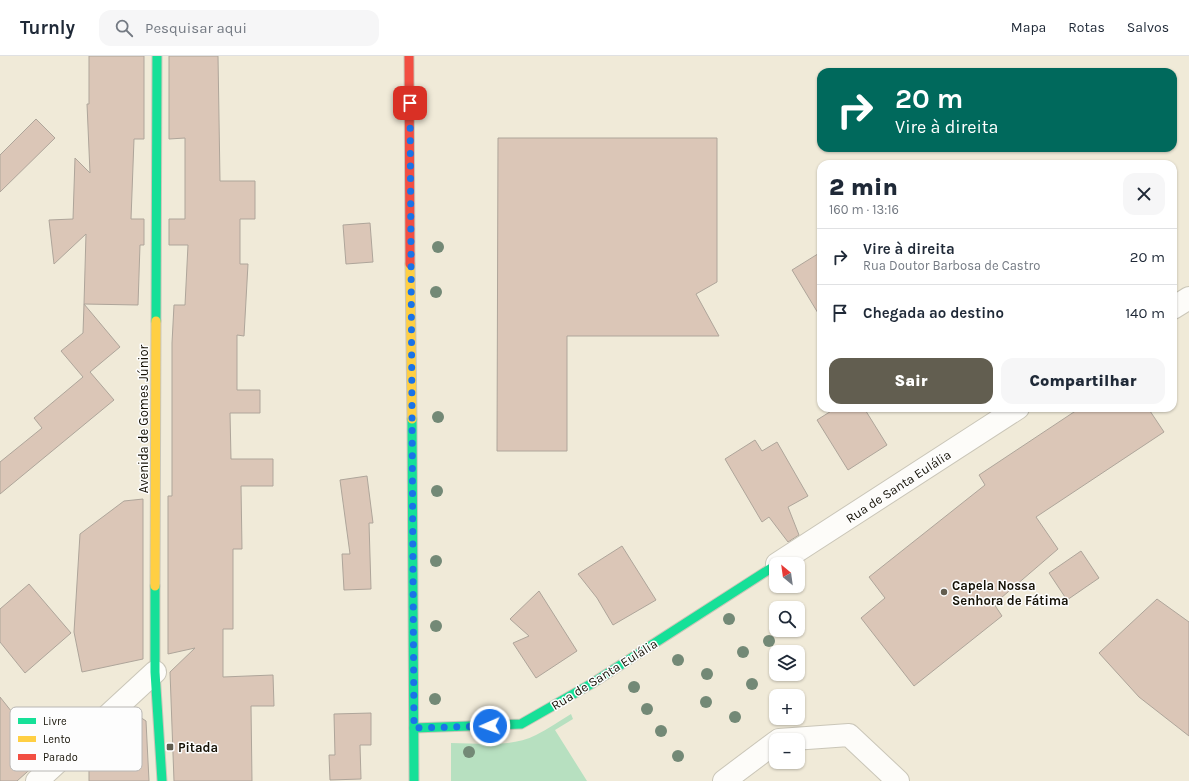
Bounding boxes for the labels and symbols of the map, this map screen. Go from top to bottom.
pin [393,86,427,120]
street label: Avenida de Gomes Júnior [136,345,151,493]
street label: Rua de Santa Eulália [843,447,954,526]
north arrow [769,557,805,593]
place label: Capela Nossa Senhora de Fátima [952,578,1069,608]
marker: Capela Nossa Senhora de Fátima [939,587,949,597]
street label: Rua de Santa Eulália [548,636,660,713]
position arrow [469,705,511,747]
legend [10,707,142,771]
text: Livre [43,715,67,728]
text: Lento [43,733,71,746]
place label: Pitada [178,740,218,755]
marker: Pitada [165,742,175,752]
text: Parado [43,751,78,764]

